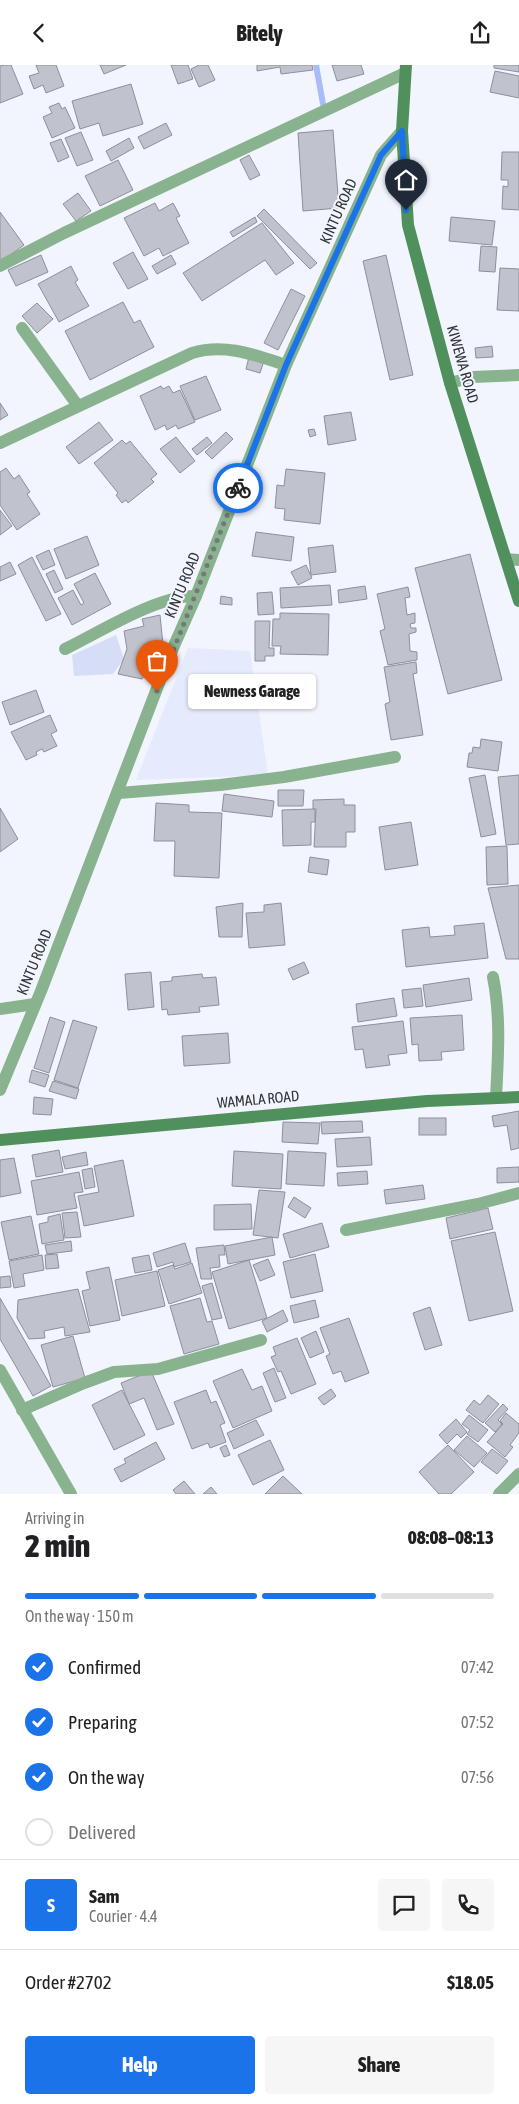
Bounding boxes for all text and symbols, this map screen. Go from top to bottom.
icon: back [25,19,53,47]
icon: share [466,19,494,47]
text: Bitely [236,20,283,46]
pin [385,159,427,210]
icon: home [392,166,420,194]
street label: KINTU ROAD [316,176,360,246]
street label: KIWEWA ROAD [444,323,482,405]
courier [213,463,263,513]
icon: bike [224,474,252,502]
street label: KINTU ROAD [161,550,203,620]
pin [136,640,178,691]
icon: bag [143,647,171,675]
callout: Newness Garage [187,673,314,709]
text: Newness Garage [204,682,300,700]
street label: KINTU ROAD [13,927,55,997]
street label: WAMALA ROAD [216,1087,300,1111]
text: Arriving in [25,1509,85,1527]
text: 08:08–08:13 [408,1526,494,1548]
text: 2 min [25,1527,90,1564]
text: On the way · 150 m [25,1607,134,1625]
icon: check [25,1653,53,1681]
text: Confirmed [68,1656,141,1678]
text: 07:42 [461,1658,494,1676]
icon: check [25,1708,53,1736]
text: Preparing [68,1711,137,1733]
text: 07:52 [461,1713,494,1731]
icon: check [25,1763,53,1791]
text: On the way [68,1766,145,1788]
text: 07:56 [461,1768,494,1786]
text: Delivered [68,1821,136,1843]
button: chat [378,1879,430,1931]
button: phone [442,1879,494,1931]
text: Sam [89,1885,120,1907]
text: S [47,1894,55,1916]
text: Courier · 4.4 [89,1907,158,1925]
text: Order #2702 [25,1971,112,1993]
text: $18.05 [447,1971,494,1993]
button: Help [25,2036,255,2094]
button: Share [265,2036,494,2094]

